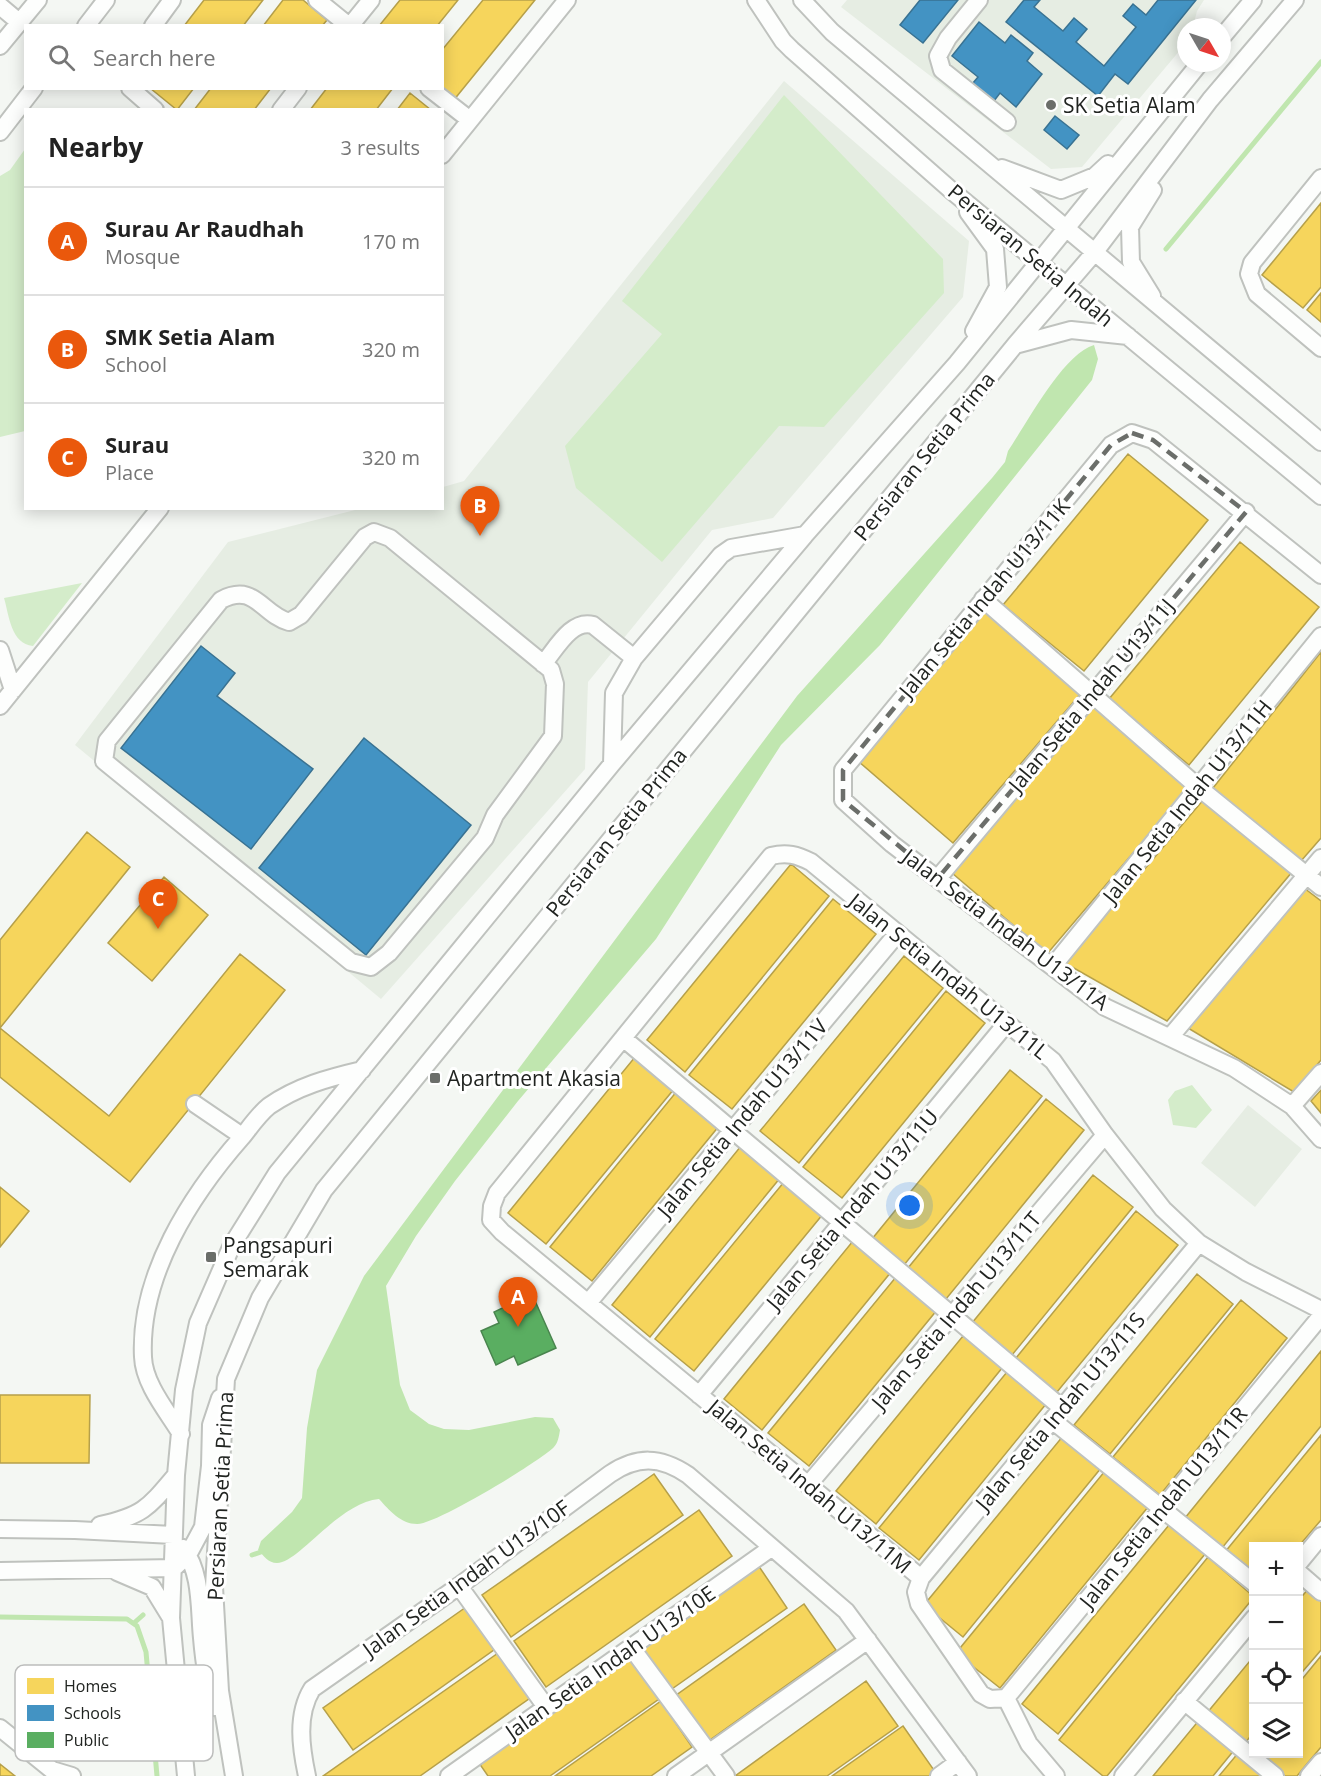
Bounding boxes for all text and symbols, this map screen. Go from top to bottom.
north arrow [1177,18,1231,72]
search box [24,24,444,90]
icon: search [45,41,78,74]
text: Search here [93,42,216,72]
place label: SK Setia Alam [1063,91,1196,119]
marker: SK Setia Alam [1044,98,1058,112]
text: Nearby [48,129,143,165]
text: 3 results [340,134,420,161]
street label: Persiaran Setia Indah [942,177,1120,333]
text: Surau Ar Raudhah [105,213,304,243]
text: A [61,228,74,255]
text: 170 m [362,228,420,255]
text: Mosque [105,243,180,270]
text: SMK Setia Alam [105,321,275,351]
text: B [61,336,74,363]
text: 320 m [362,336,420,363]
text: School [105,351,167,378]
street label: Persiaran Setia Prima [847,366,1001,546]
text: Surau [105,429,169,459]
text: C [61,444,74,471]
text: 320 m [362,444,420,471]
text: Place [105,459,154,486]
pin: B [460,486,500,536]
street label: Jalan Setia Indah U13/11K [891,493,1076,705]
street label: Jalan Setia Indah U13/11J [1001,593,1180,799]
street label: Jalan Setia Indah U13/11H [1095,694,1278,910]
street label: Persiaran Setia Prima [539,742,693,922]
street label: Jalan Setia Indah U13/11A [895,841,1116,1016]
pin: C [138,880,178,929]
street label: Jalan Setia Indah U13/11L [842,885,1055,1065]
street label: Jalan Setia Indah U13/11V [649,1013,834,1225]
place label: Apartment Akasia [447,1064,621,1092]
marker: Apartment Akasia [428,1071,442,1085]
street label: Jalan Setia Indah U13/11U [758,1103,944,1317]
your location [895,1191,924,1220]
street label: Jalan Setia Indah U13/11T [864,1205,1047,1416]
place label: Pangsapuri Semarak [223,1231,333,1283]
marker: Pangsapuri Semarak [204,1250,218,1264]
pin: A [498,1278,538,1327]
street label: Jalan Setia Indah U13/11S [968,1306,1151,1517]
street label: Persiaran Setia Prima [201,1391,239,1601]
street label: Jalan Setia Indah U13/11M [701,1391,918,1579]
street label: Jalan Setia Indah U13/11R [1072,1400,1253,1615]
street label: Jalan Setia Indah U13/10F [355,1493,575,1664]
map controls [1249,1542,1303,1758]
button: + [1249,1542,1303,1596]
street label: Jalan Setia Indah U13/10E [498,1579,720,1746]
button: − [1249,1596,1303,1650]
button: locate [1249,1650,1303,1704]
legend [15,1665,213,1761]
text: Homes [64,1675,117,1697]
text: Schools [64,1702,121,1724]
button: layers [1249,1704,1303,1758]
text: Public [64,1729,109,1751]

